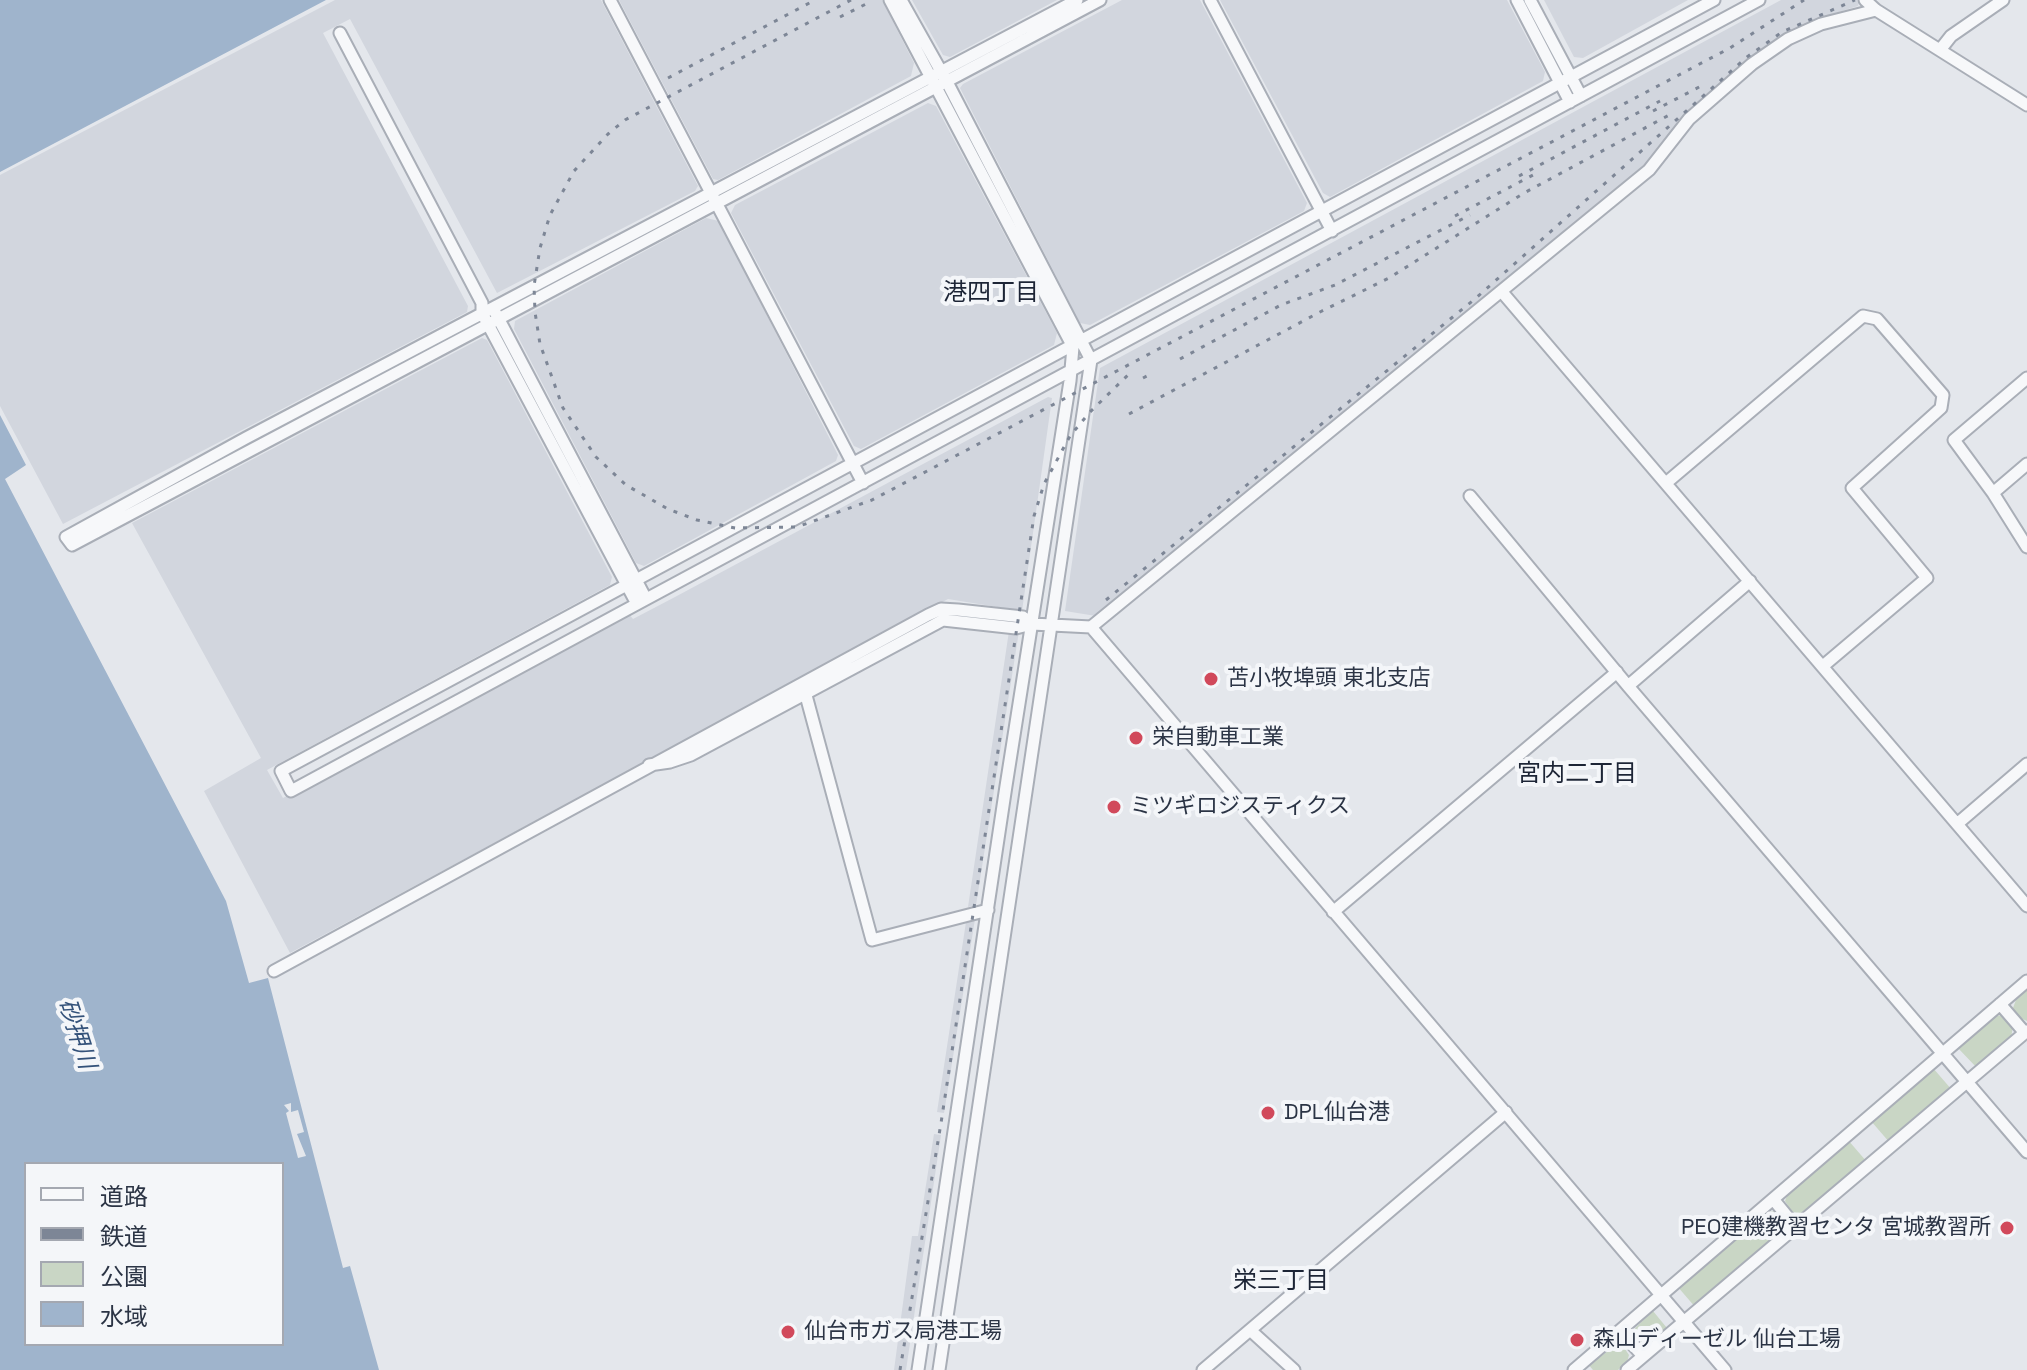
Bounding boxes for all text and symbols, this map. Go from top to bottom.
district label: 港四丁目 [943,279,1039,307]
place label: 苫小牧埠頭 東北支店 [1227,666,1431,692]
marker: 苫小牧埠頭 東北支店 [1202,670,1220,688]
place label: 栄自動車工業 [1152,725,1284,751]
marker: 栄自動車工業 [1127,729,1145,747]
district label: 宮内二丁目 [1517,760,1637,788]
place label: ミツギロジスティクス [1130,794,1350,820]
marker: ミツギロジスティクス [1105,798,1123,816]
water label: 砂押川 [51,995,101,1073]
place label: DPL仙台港 [1284,1100,1390,1126]
marker: DPL仙台港 [1259,1104,1277,1122]
legend [24,1162,284,1346]
text: 道路 [100,1181,148,1212]
place label: PEO建機教習センタ 宮城教習所 [1681,1215,1991,1241]
marker: PEO建機教習センタ 宮城教習所 [1998,1219,2016,1237]
text: 鉄道 [100,1221,148,1252]
text: 公園 [100,1261,148,1292]
district label: 栄三丁目 [1233,1267,1329,1295]
text: 水域 [100,1301,148,1332]
place label: 仙台市ガス局港工場 [804,1319,1002,1345]
marker: 仙台市ガス局港工場 [779,1323,797,1341]
place label: 森山ディーゼル 仙台工場 [1593,1327,1841,1353]
marker: 森山ディーゼル 仙台工場 [1568,1331,1586,1349]

